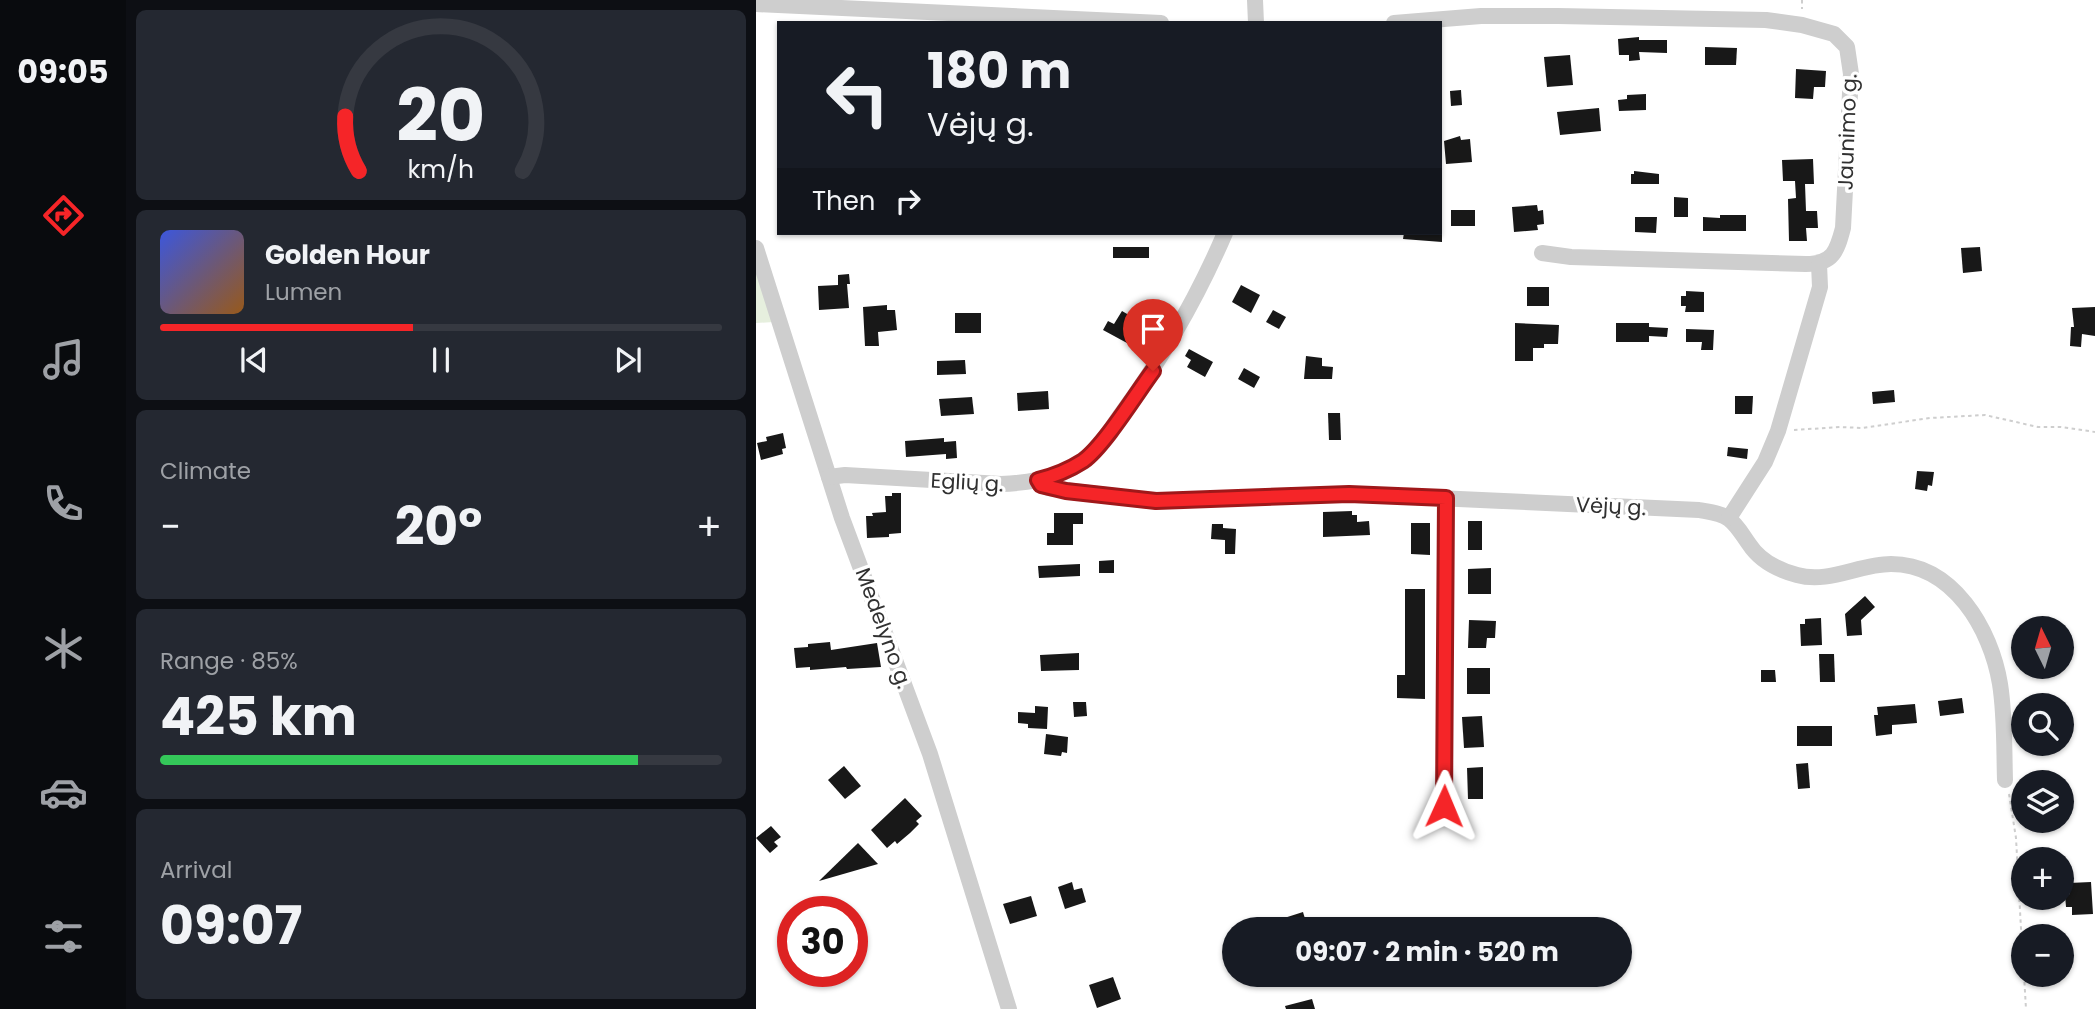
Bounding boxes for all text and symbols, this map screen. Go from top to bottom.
text: 180 m [927,37,1071,105]
text: 09:05 [17,49,109,94]
icon: left [812,49,903,140]
text: 20 [396,65,486,166]
street label: Jaunimo g. [1830,73,1864,191]
text: Vėjų g. [927,102,1034,147]
text: km/h [408,152,474,187]
icon: right [889,182,927,220]
text: Then [812,183,875,219]
icon: directions [39,191,88,240]
text: Golden Hour [265,237,430,273]
text: Lumen [265,276,342,308]
pin [1123,299,1183,371]
icon: arrive [1134,310,1172,348]
icon: music [39,335,88,384]
icon: previous [235,341,273,379]
icon: pause [422,341,460,379]
icon: next [609,341,647,379]
text: Climate [160,455,251,487]
street label: Eglių g. [930,466,1004,498]
icon: phone [39,479,88,528]
text: 20° [395,490,482,563]
street label: Vėjų g. [1575,490,1647,522]
text: − [160,500,181,553]
text: + [696,500,722,553]
street label: Medelyno g. [849,564,919,692]
north arrow [2011,616,2074,679]
map controls [2011,616,2074,987]
icon: climate [39,624,88,673]
text: Range · 85% [160,645,298,677]
text: 425 km [160,680,357,753]
button: search [2011,693,2074,756]
icon: car [39,768,88,817]
position arrow [1407,769,1481,843]
button: layers [2011,770,2074,833]
button: + [2011,847,2074,910]
text: Arrival [160,854,232,886]
text: 09:07 [160,889,302,962]
speed limit sign: 30 [777,896,868,987]
icon: filters [39,912,88,961]
button: − [2011,924,2074,987]
text: 09:07 · 2 min · 520 m [1295,934,1559,970]

